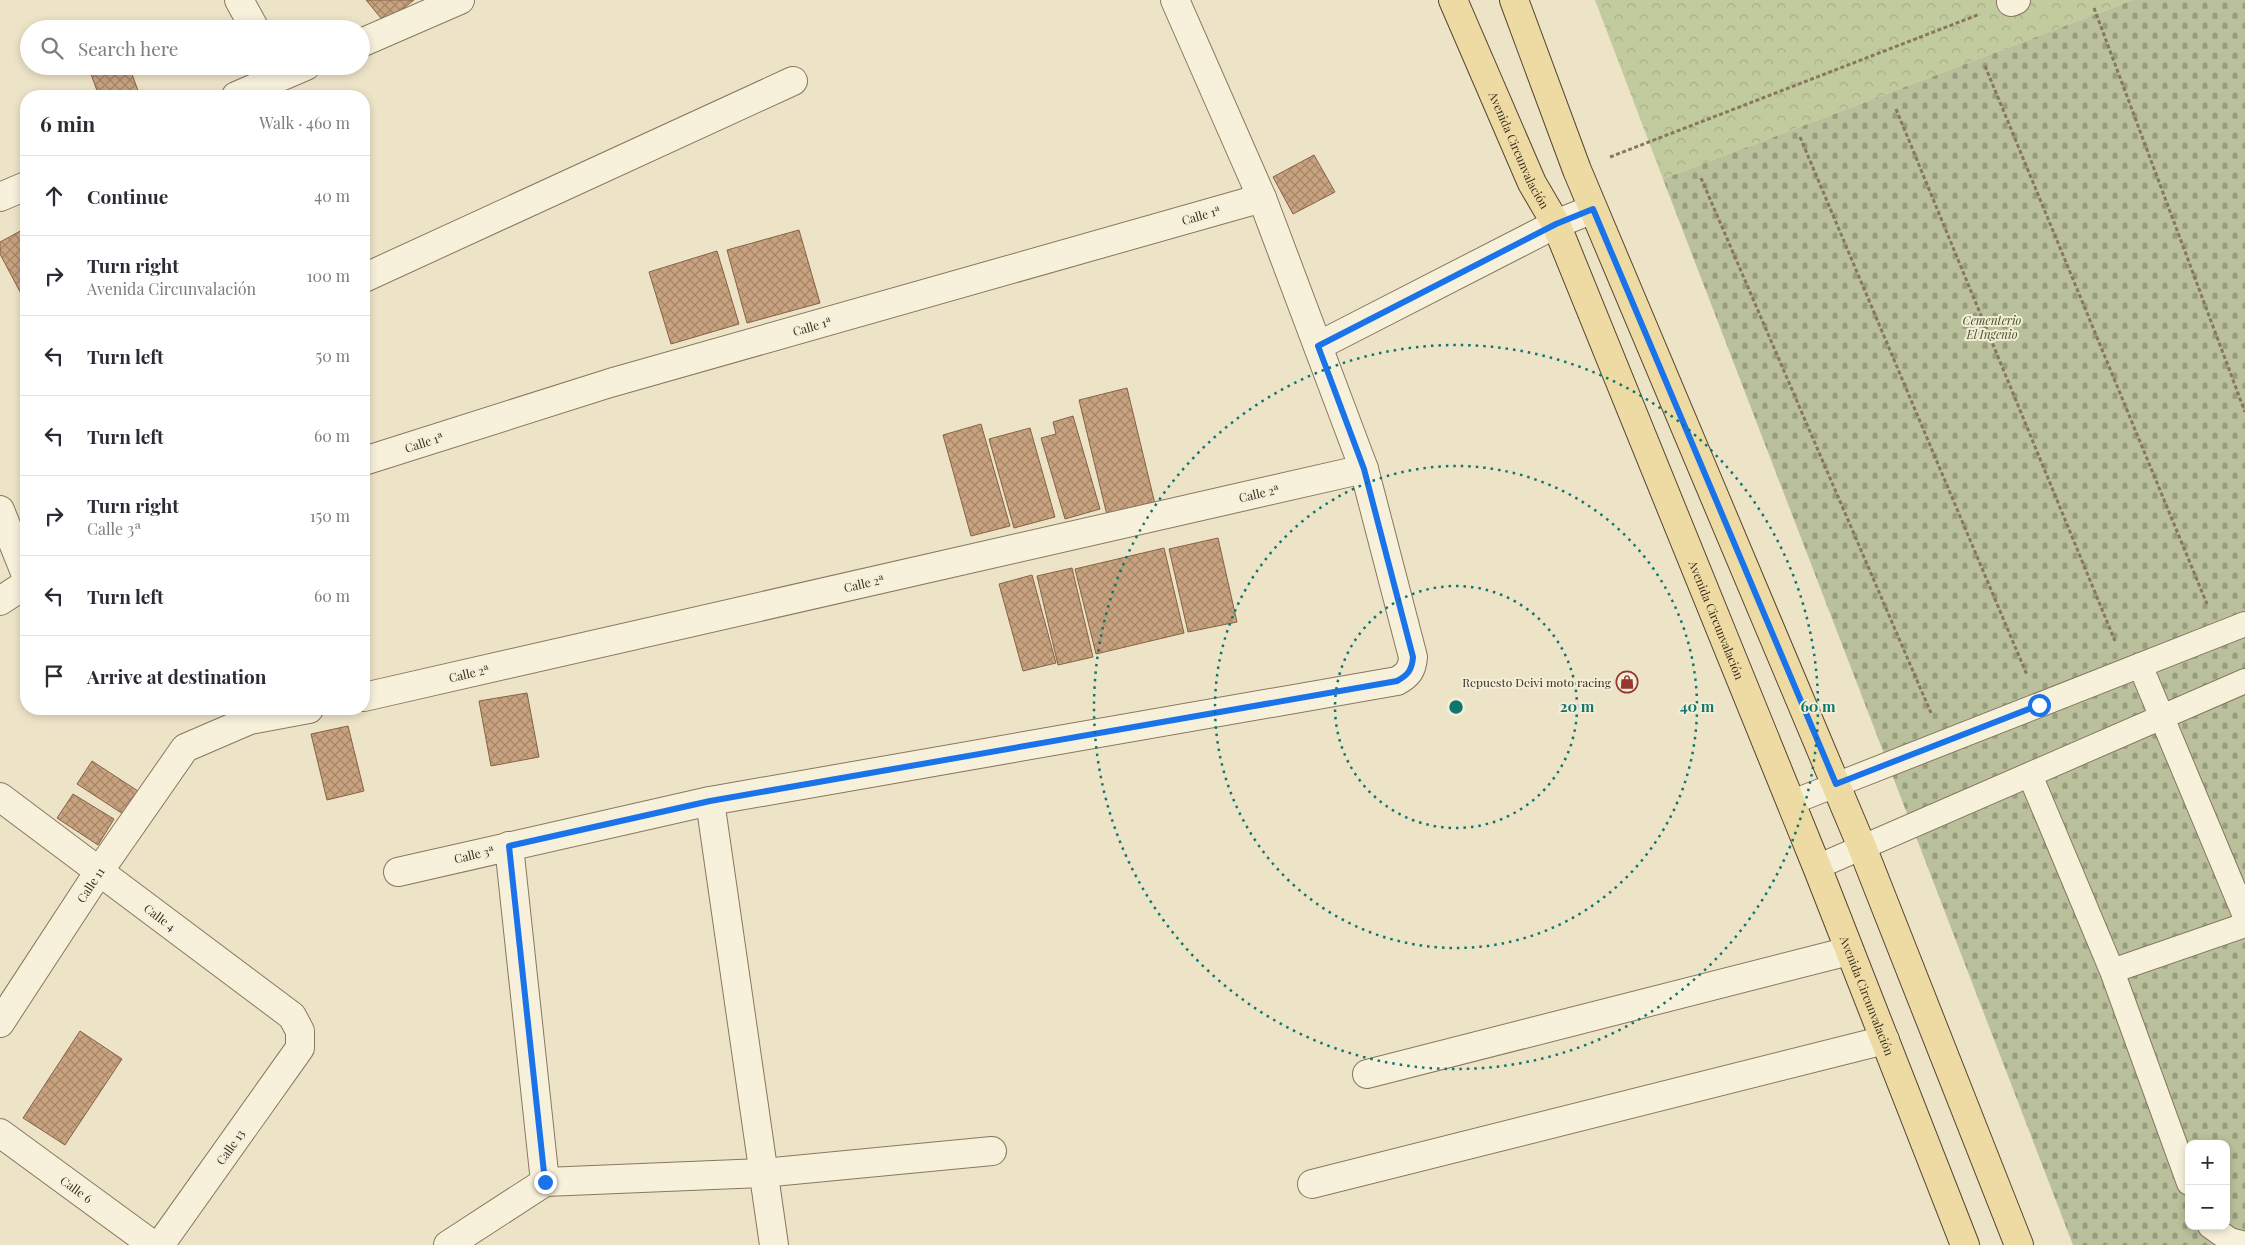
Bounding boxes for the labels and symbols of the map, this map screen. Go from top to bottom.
street label: Avenida Circunvalación [1485,88,1553,211]
street label: Calle 1ª [1180,202,1223,228]
park label: Cementerio El Ingenio [1963,312,2022,342]
street label: Calle 1ª [791,313,834,339]
street label: Calle 1ª [402,428,446,456]
street label: Calle 2ª [1237,480,1281,505]
street label: Avenida Circunvalación [1685,557,1748,682]
street label: Calle 2ª [842,570,886,595]
street label: Calle 2ª [447,660,491,685]
shop icon: Repuesto Deivi moto racing [1615,670,1639,694]
place label: Repuesto Deivi moto racing [1462,674,1612,690]
route start [2028,694,2051,717]
text: 20 m [1560,696,1595,716]
text: 40 m [1680,696,1715,716]
text: 60 m [1800,696,1836,716]
centre of rings [1447,698,1465,716]
street label: Calle 3ª [452,841,496,866]
street label: Calle 11 [73,864,108,906]
street label: Calle 4 [141,900,179,934]
street label: Avenida Circunvalación [1836,933,1898,1058]
street label: Calle 13 [212,1126,248,1168]
route end [534,1171,557,1194]
street label: Calle 6 [57,1172,96,1206]

